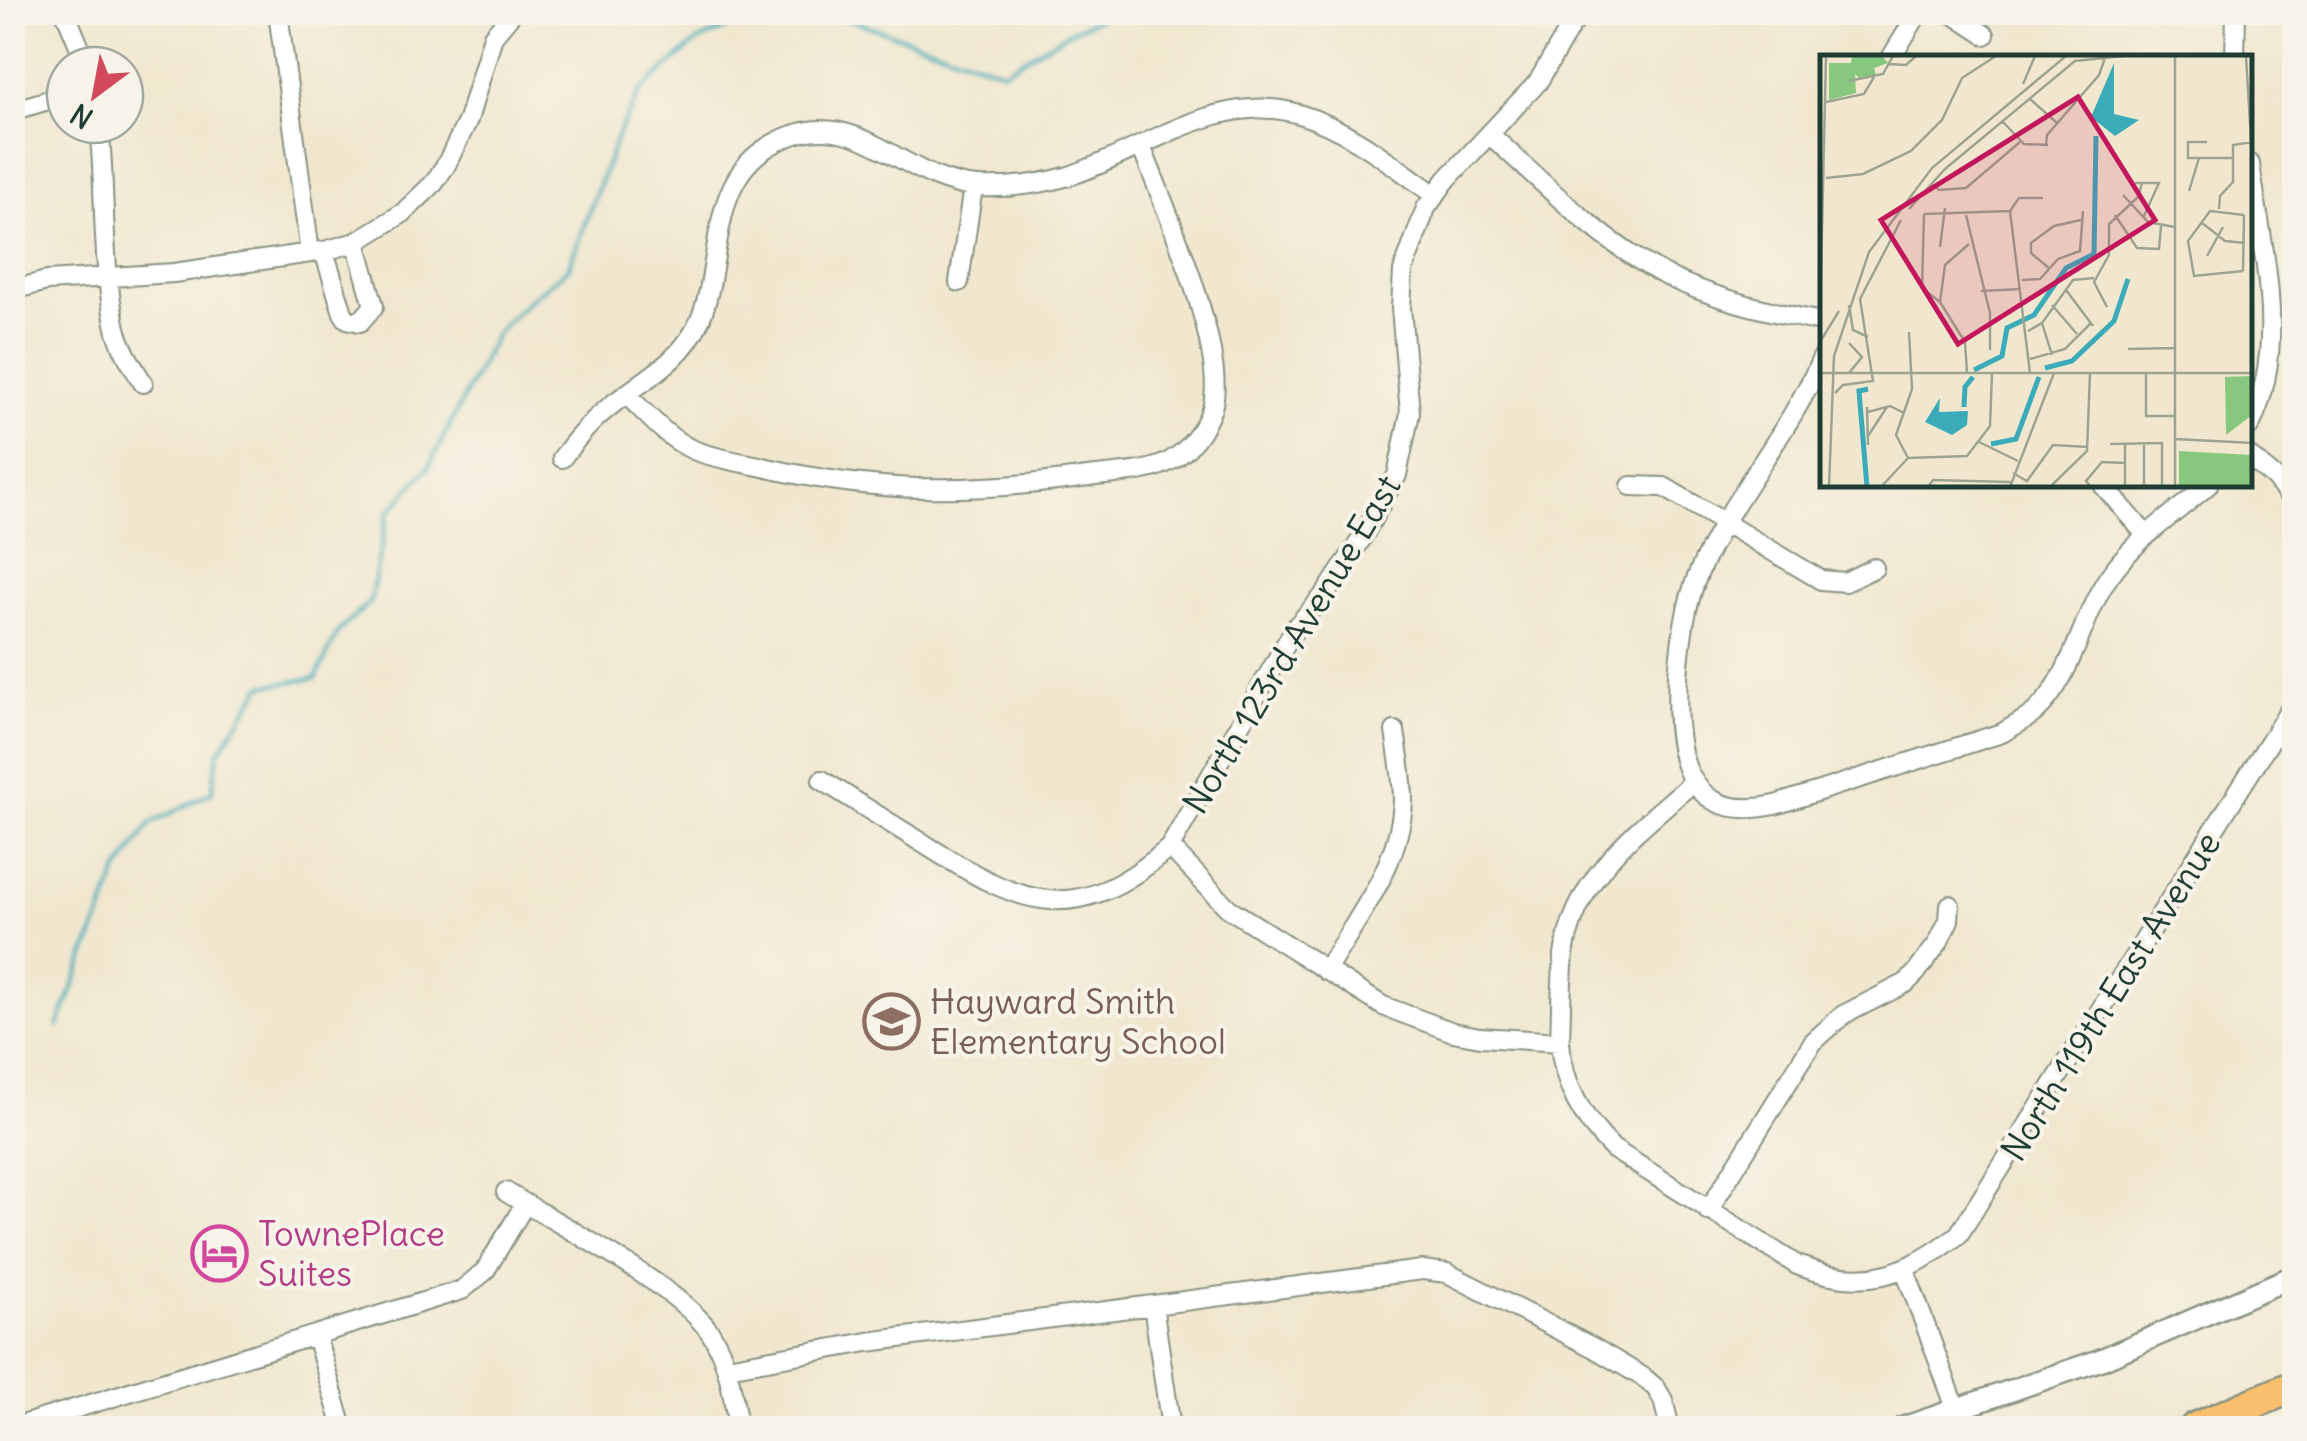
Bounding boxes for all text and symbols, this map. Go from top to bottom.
north arrow [45,45,145,145]
inset map [1820,55,2252,488]
text: N [64,96,99,137]
street label: North 123rd Avenue East [1172,466,1410,821]
street label: North 119th East Avenue [1991,823,2229,1169]
place label: Hayward Smith Elementary School [930,979,1226,1063]
school or university icon: Hayward Smith Elementary School [861,991,921,1051]
place label: TownePlace Suites [258,1211,445,1295]
hotel icon: TownePlace Suites [189,1223,249,1283]

